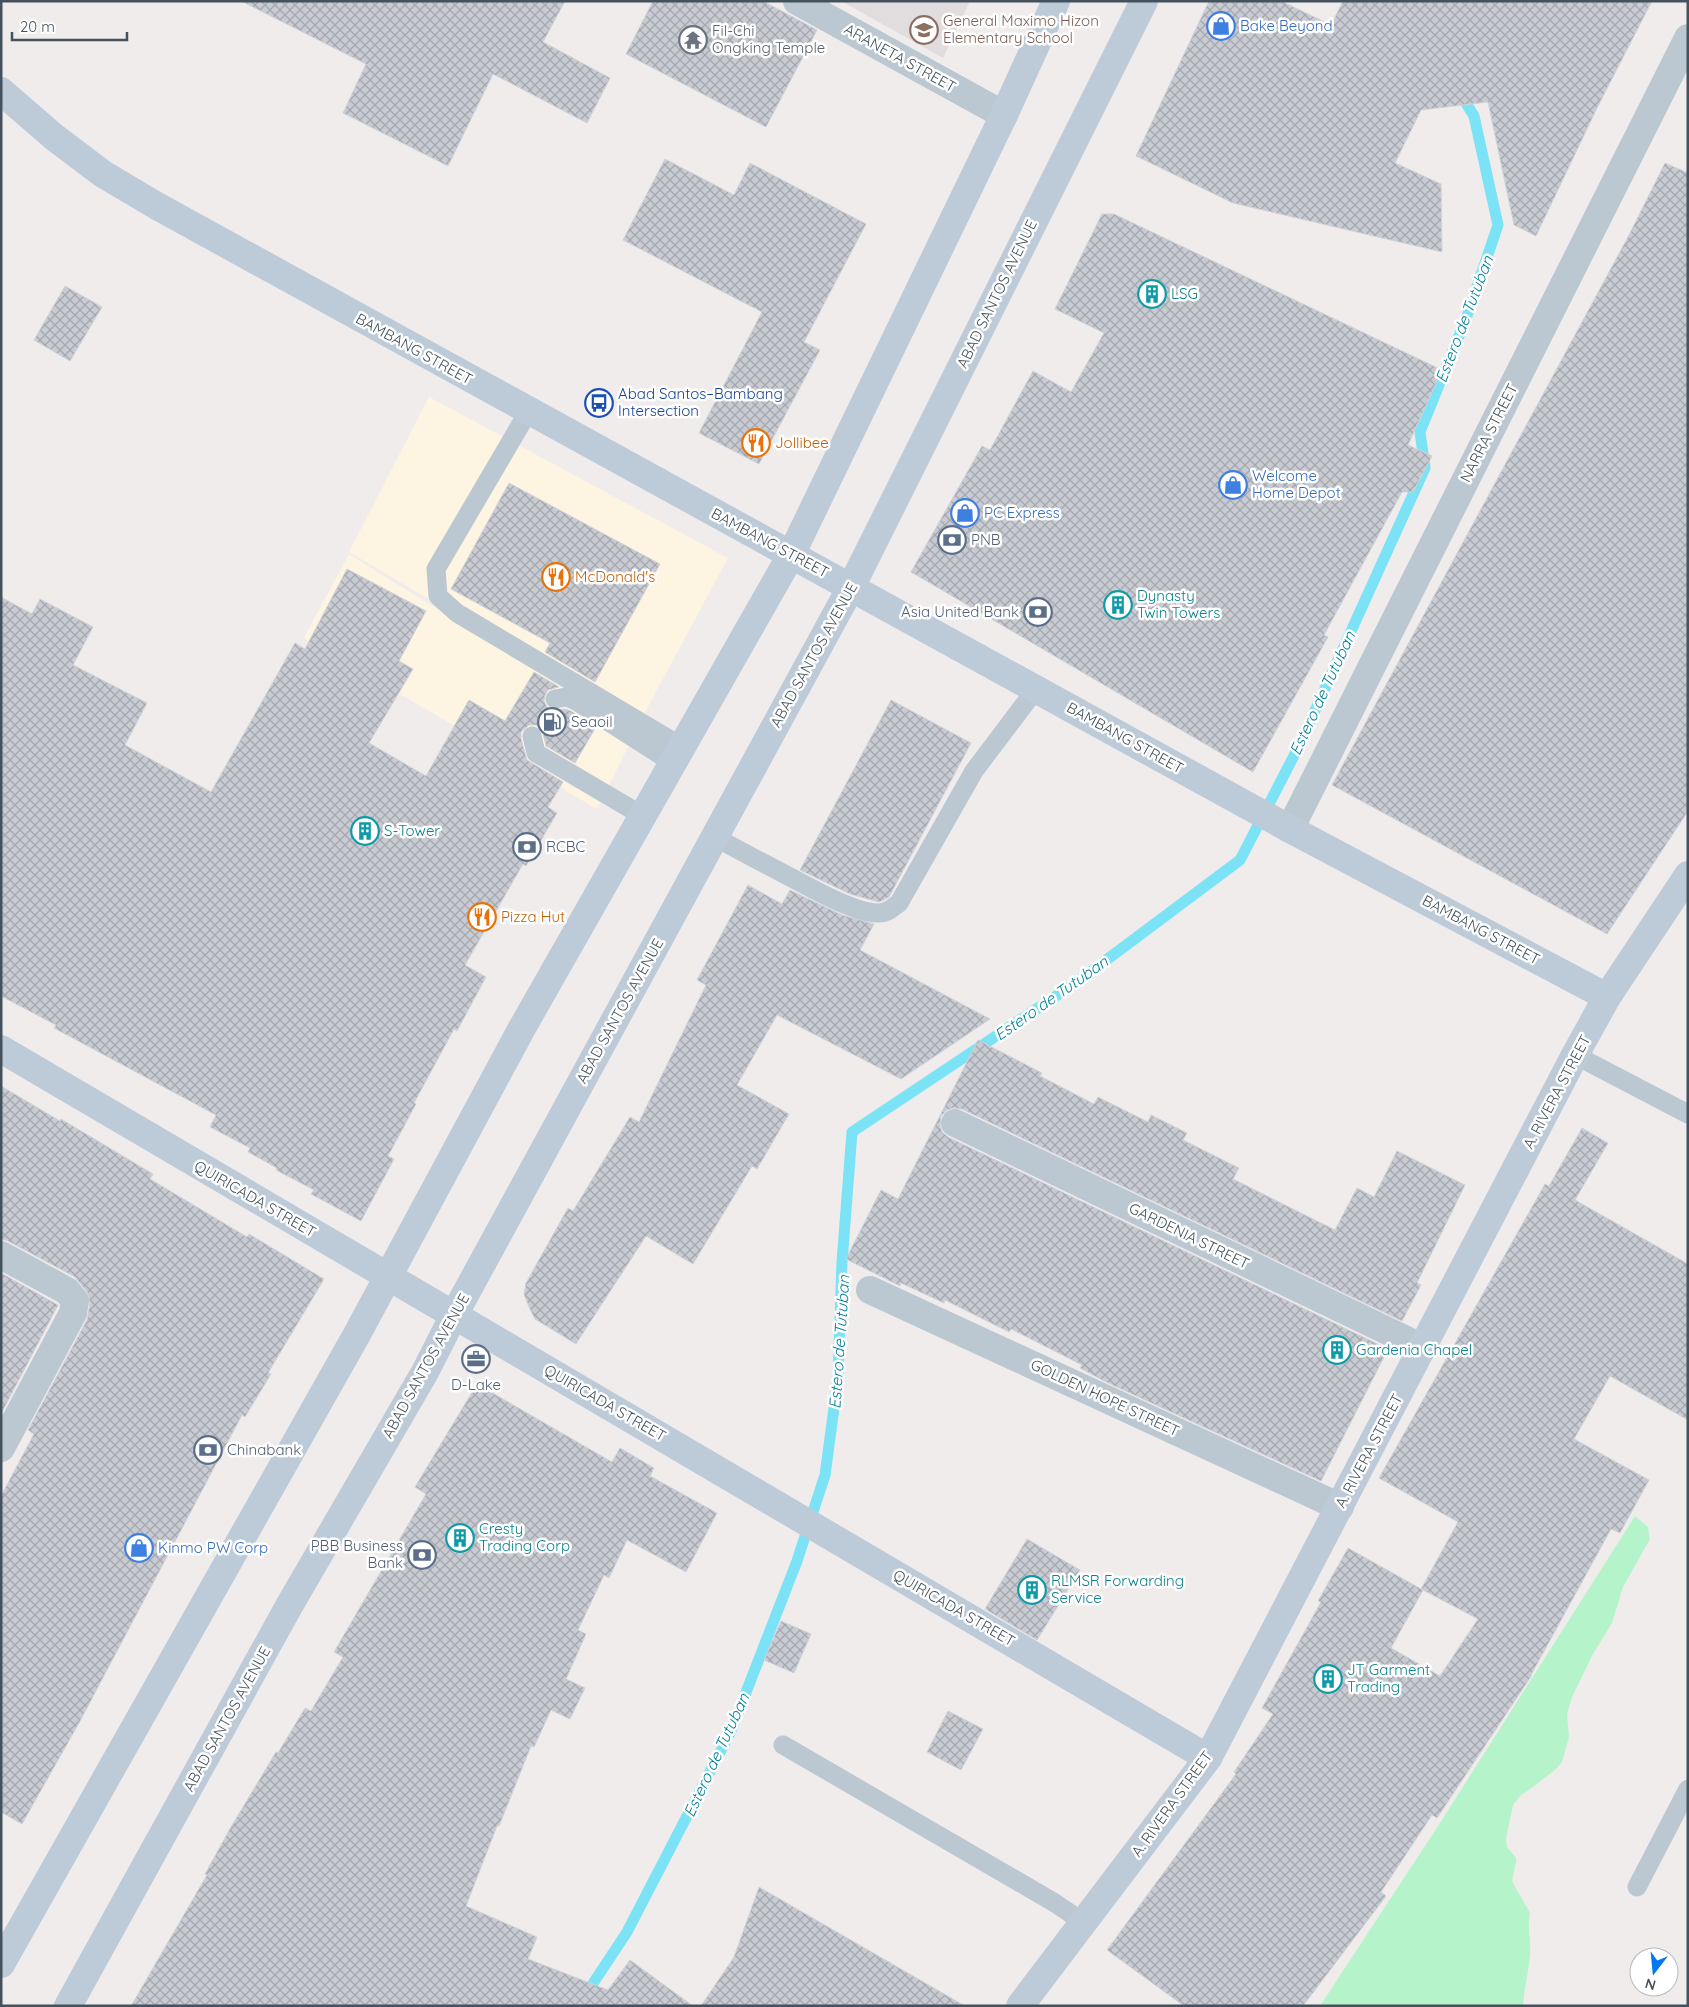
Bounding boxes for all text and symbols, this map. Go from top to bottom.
scale bar [12,10,128,42]
place label: General Maximo Hizon Elementary School [943,11,1099,47]
shop icon: Bake Beyond [1206,11,1236,41]
school or university icon: General Maximo Hizon Elementary School [909,15,939,45]
place label: Bake Beyond [1240,16,1333,35]
text: 20 m [20,17,55,36]
street label: ARANETA STREET [841,19,959,96]
place label: Fil-Chi Ongking Temple [712,21,825,57]
temple icon: Fil-Chi Ongking Temple [678,25,708,55]
street label: ABAD SANTOS AVENUE [952,216,1041,371]
water label: Estero de Tutuban [1431,252,1498,385]
building icon: LSG [1137,279,1167,309]
place label: LSG [1171,284,1198,303]
street label: BAMBANG STREET [353,309,476,388]
street label: NARRA STREET [1456,380,1522,485]
place label: Abad Santos–Bambang Intersection [618,384,783,420]
bus stop icon: Abad Santos–Bambang Intersection [584,388,614,418]
restaurant icon: Jollibee [741,428,771,458]
place label: Jollibee [775,433,829,452]
place label: Welcome Home Depot [1252,466,1341,502]
shop icon: Welcome Home Depot [1218,470,1248,500]
shop icon: PC Express [950,498,980,528]
place label: PC Express [984,503,1060,522]
street label: BAMBANG STREET [708,504,832,582]
bank icon: PNB [937,525,967,555]
place label: PNB [971,530,1001,549]
restaurant icon: McDonald's [541,562,571,592]
place label: McDonald's [575,567,655,586]
street label: ABAD SANTOS AVENUE [766,579,861,731]
place label: Dynasty Twin Towers [1137,586,1220,622]
building icon: Dynasty Twin Towers [1103,590,1133,620]
bank icon: Asia United Bank [1023,597,1053,627]
place label: Asia United Bank [901,602,1019,621]
water label: Estero de Tutuban [1285,627,1360,758]
street label: BAMBANG STREET [1064,698,1187,777]
fuel station icon: Seaoil [537,707,567,737]
place label: Seaoil [571,712,613,731]
building icon: S-Tower [350,816,380,846]
place label: S-Tower [384,821,440,840]
bank icon: RCBC [512,832,542,862]
place label: RCBC [546,837,585,856]
street label: BAMBANG STREET [1419,891,1543,969]
restaurant icon: Pizza Hut [467,902,497,932]
place label: Pizza Hut [501,907,565,926]
street label: ABAD SANTOS AVENUE [572,935,667,1087]
water label: Estero de Tutuban [990,951,1112,1045]
street label: A. RIVERA STREET [1519,1032,1595,1152]
street label: QUIRICADA STREET [191,1156,320,1241]
street label: GARDENIA STREET [1126,1198,1253,1273]
water label: Estero de Tutuban [824,1274,854,1410]
street label: ABAD SANTOS AVENUE [378,1290,473,1442]
building icon: Gardenia Chapel [1322,1335,1352,1365]
place label: Gardenia Chapel [1356,1340,1472,1359]
office icon: D-Lake [461,1344,491,1374]
street label: GOLDEN HOPE STREET [1028,1355,1183,1440]
street label: QUIRICADA STREET [541,1360,670,1445]
place label: D-Lake [451,1375,501,1394]
street label: A. RIVERA STREET [1331,1391,1407,1511]
bank icon: Chinabank [193,1435,223,1465]
place label: Chinabank [227,1440,301,1459]
place label: Cresty Trading Corp [479,1519,570,1555]
building icon: Cresty Trading Corp [445,1523,475,1553]
shop icon: Kinmo PW Corp [124,1533,154,1563]
place label: PBB Business Bank [311,1536,403,1572]
place label: Kinmo PW Corp [158,1538,268,1557]
bank icon: PBB Business Bank [407,1540,437,1570]
street label: QUIRICADA STREET [890,1565,1019,1650]
place label: RLMSR Forwarding Service [1051,1571,1184,1607]
building icon: RLMSR Forwarding Service [1017,1575,1047,1605]
street label: ABAD SANTOS AVENUE [179,1643,274,1795]
place label: JT Garment Trading [1347,1660,1430,1696]
building icon: JT Garment Trading [1313,1664,1343,1694]
water label: Estero de Tutuban [679,1689,754,1820]
street label: A. RIVERA STREET [1127,1747,1216,1860]
north arrow [1629,1947,1679,1997]
text: N [1643,1974,1658,1995]

